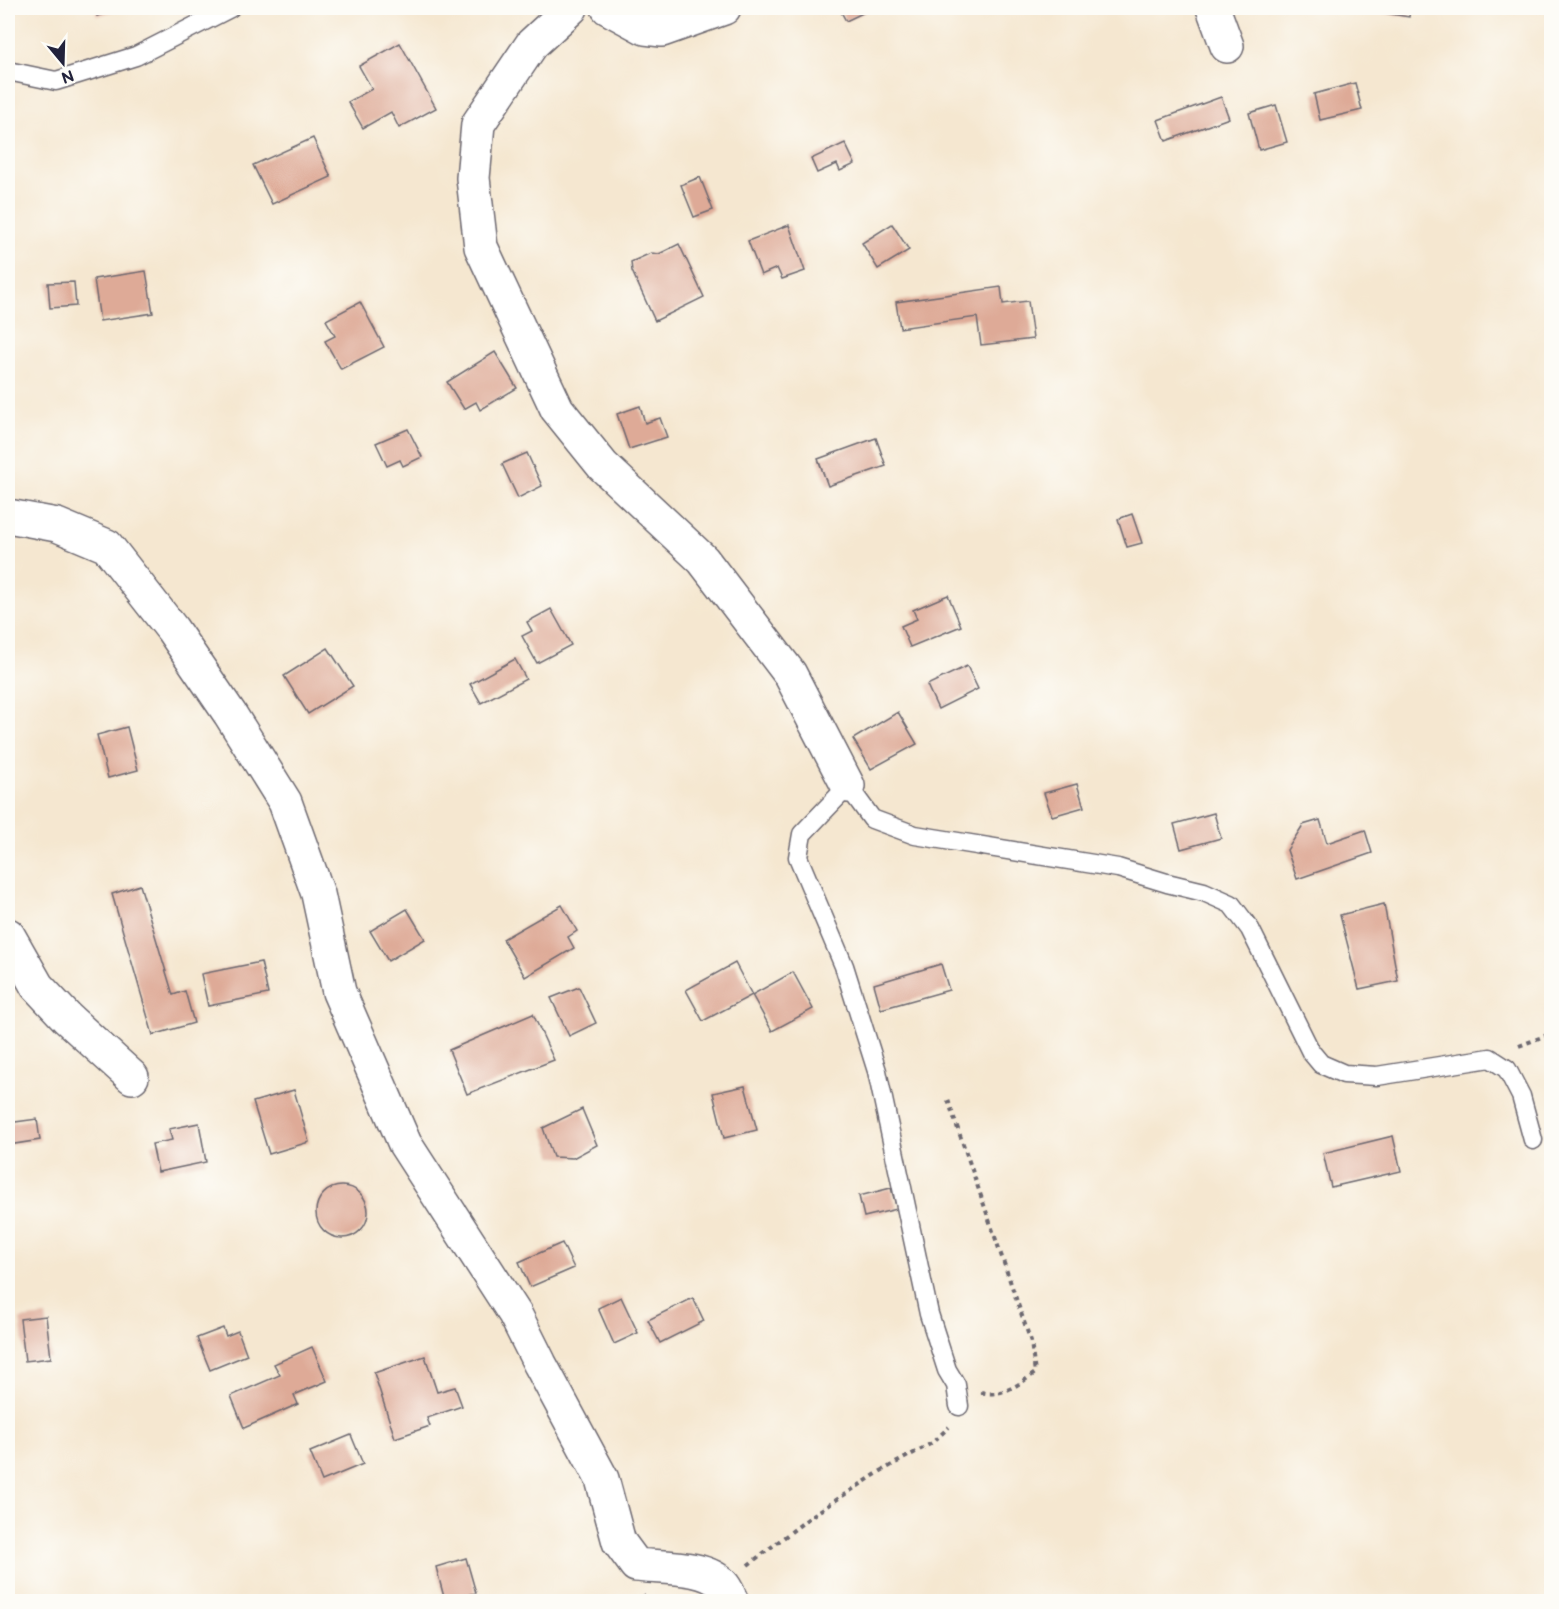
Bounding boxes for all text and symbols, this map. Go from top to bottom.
north arrow [33,33,93,93]
text: N [59,65,76,87]

